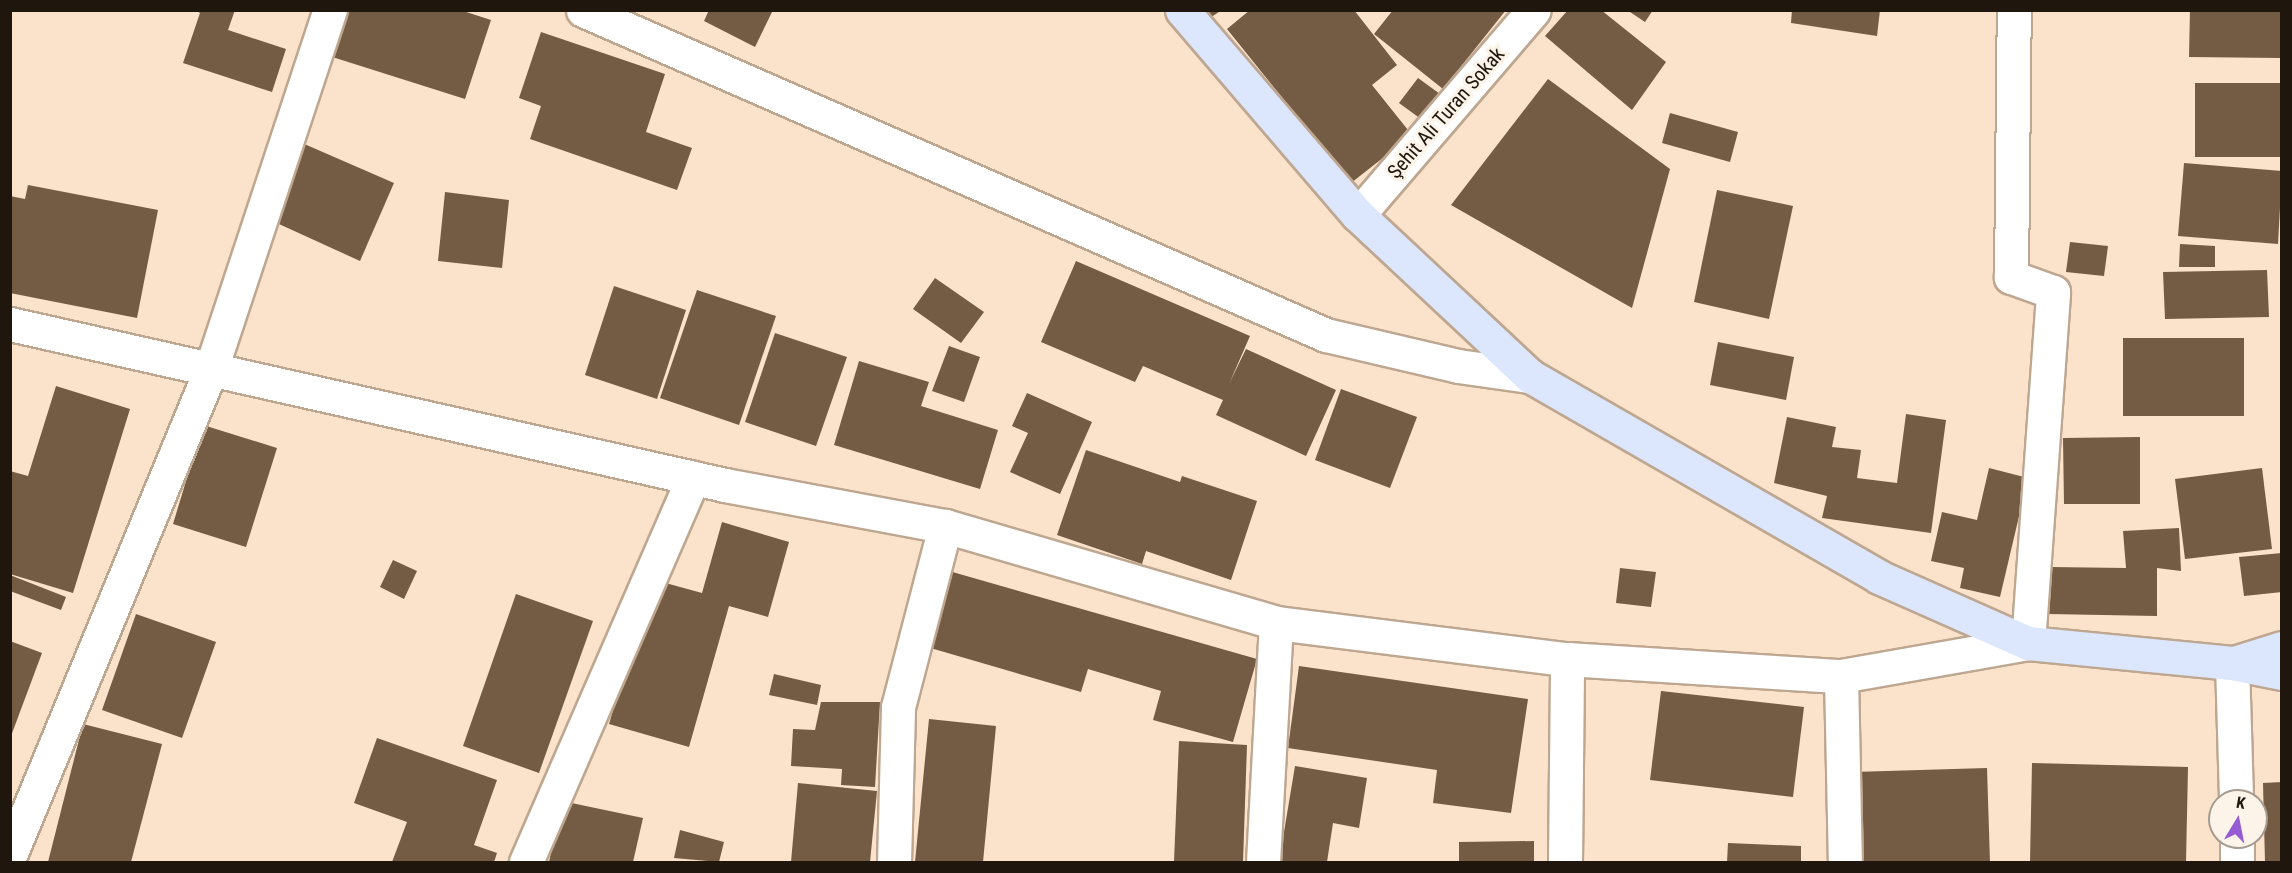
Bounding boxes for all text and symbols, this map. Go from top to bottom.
street label: Şehit Ali Turan Sokak [1382,42,1510,184]
north arrow [2208,789,2268,849]
text: K [2235,793,2247,813]

